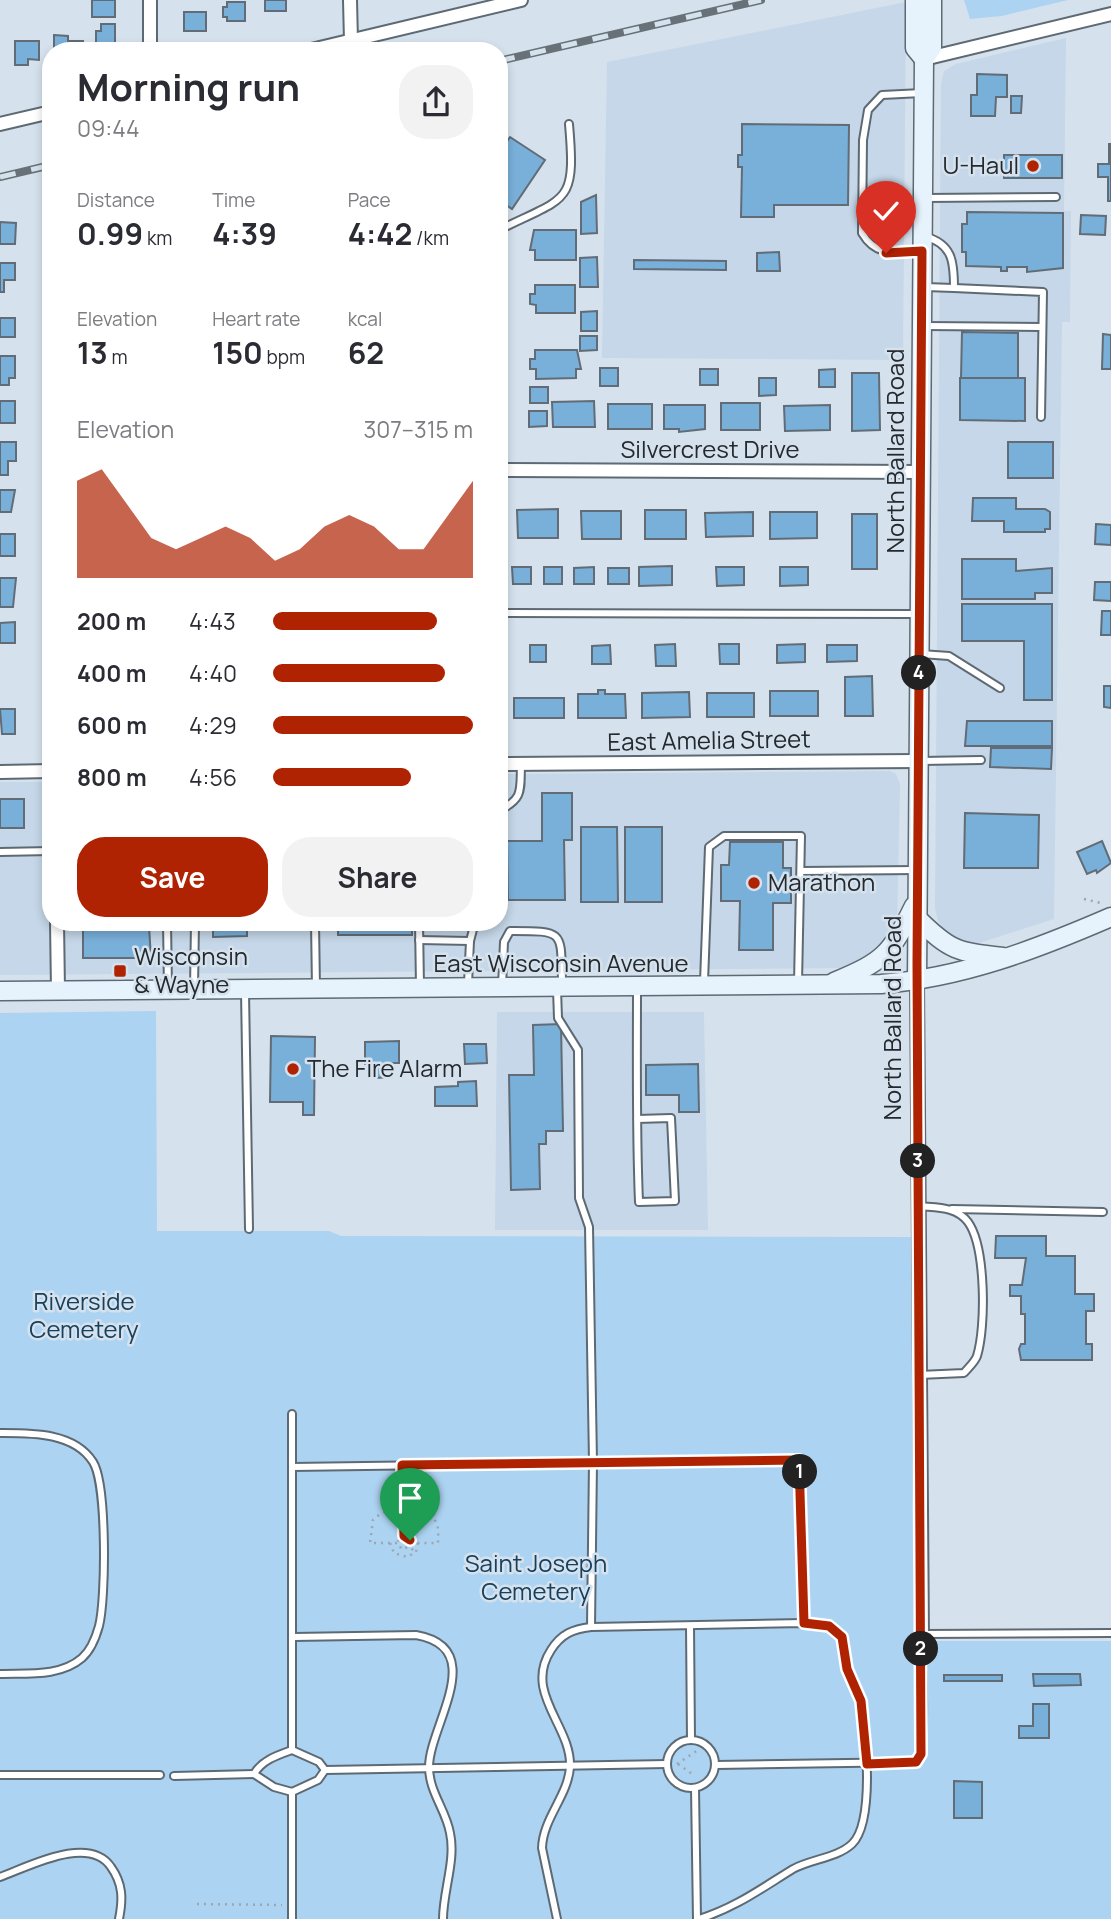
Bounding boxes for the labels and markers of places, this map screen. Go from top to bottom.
place label: U-Haul [942,148,1019,181]
marker: U-Haul [1025,158,1041,174]
pin [856,181,916,253]
pin: 4 [902,656,936,690]
place label: Marathon [768,865,875,898]
marker: Marathon [746,875,762,891]
place label: Wisconsin & Wayne [134,939,248,1000]
marker: Wisconsin & Wayne [112,963,128,979]
place label: The Fire Alarm [307,1051,462,1084]
marker: The Fire Alarm [285,1061,301,1077]
pin: 3 [900,1144,936,1178]
pin: 1 [782,1454,818,1490]
pin [380,1468,440,1540]
pin: 2 [904,1632,939,1666]

